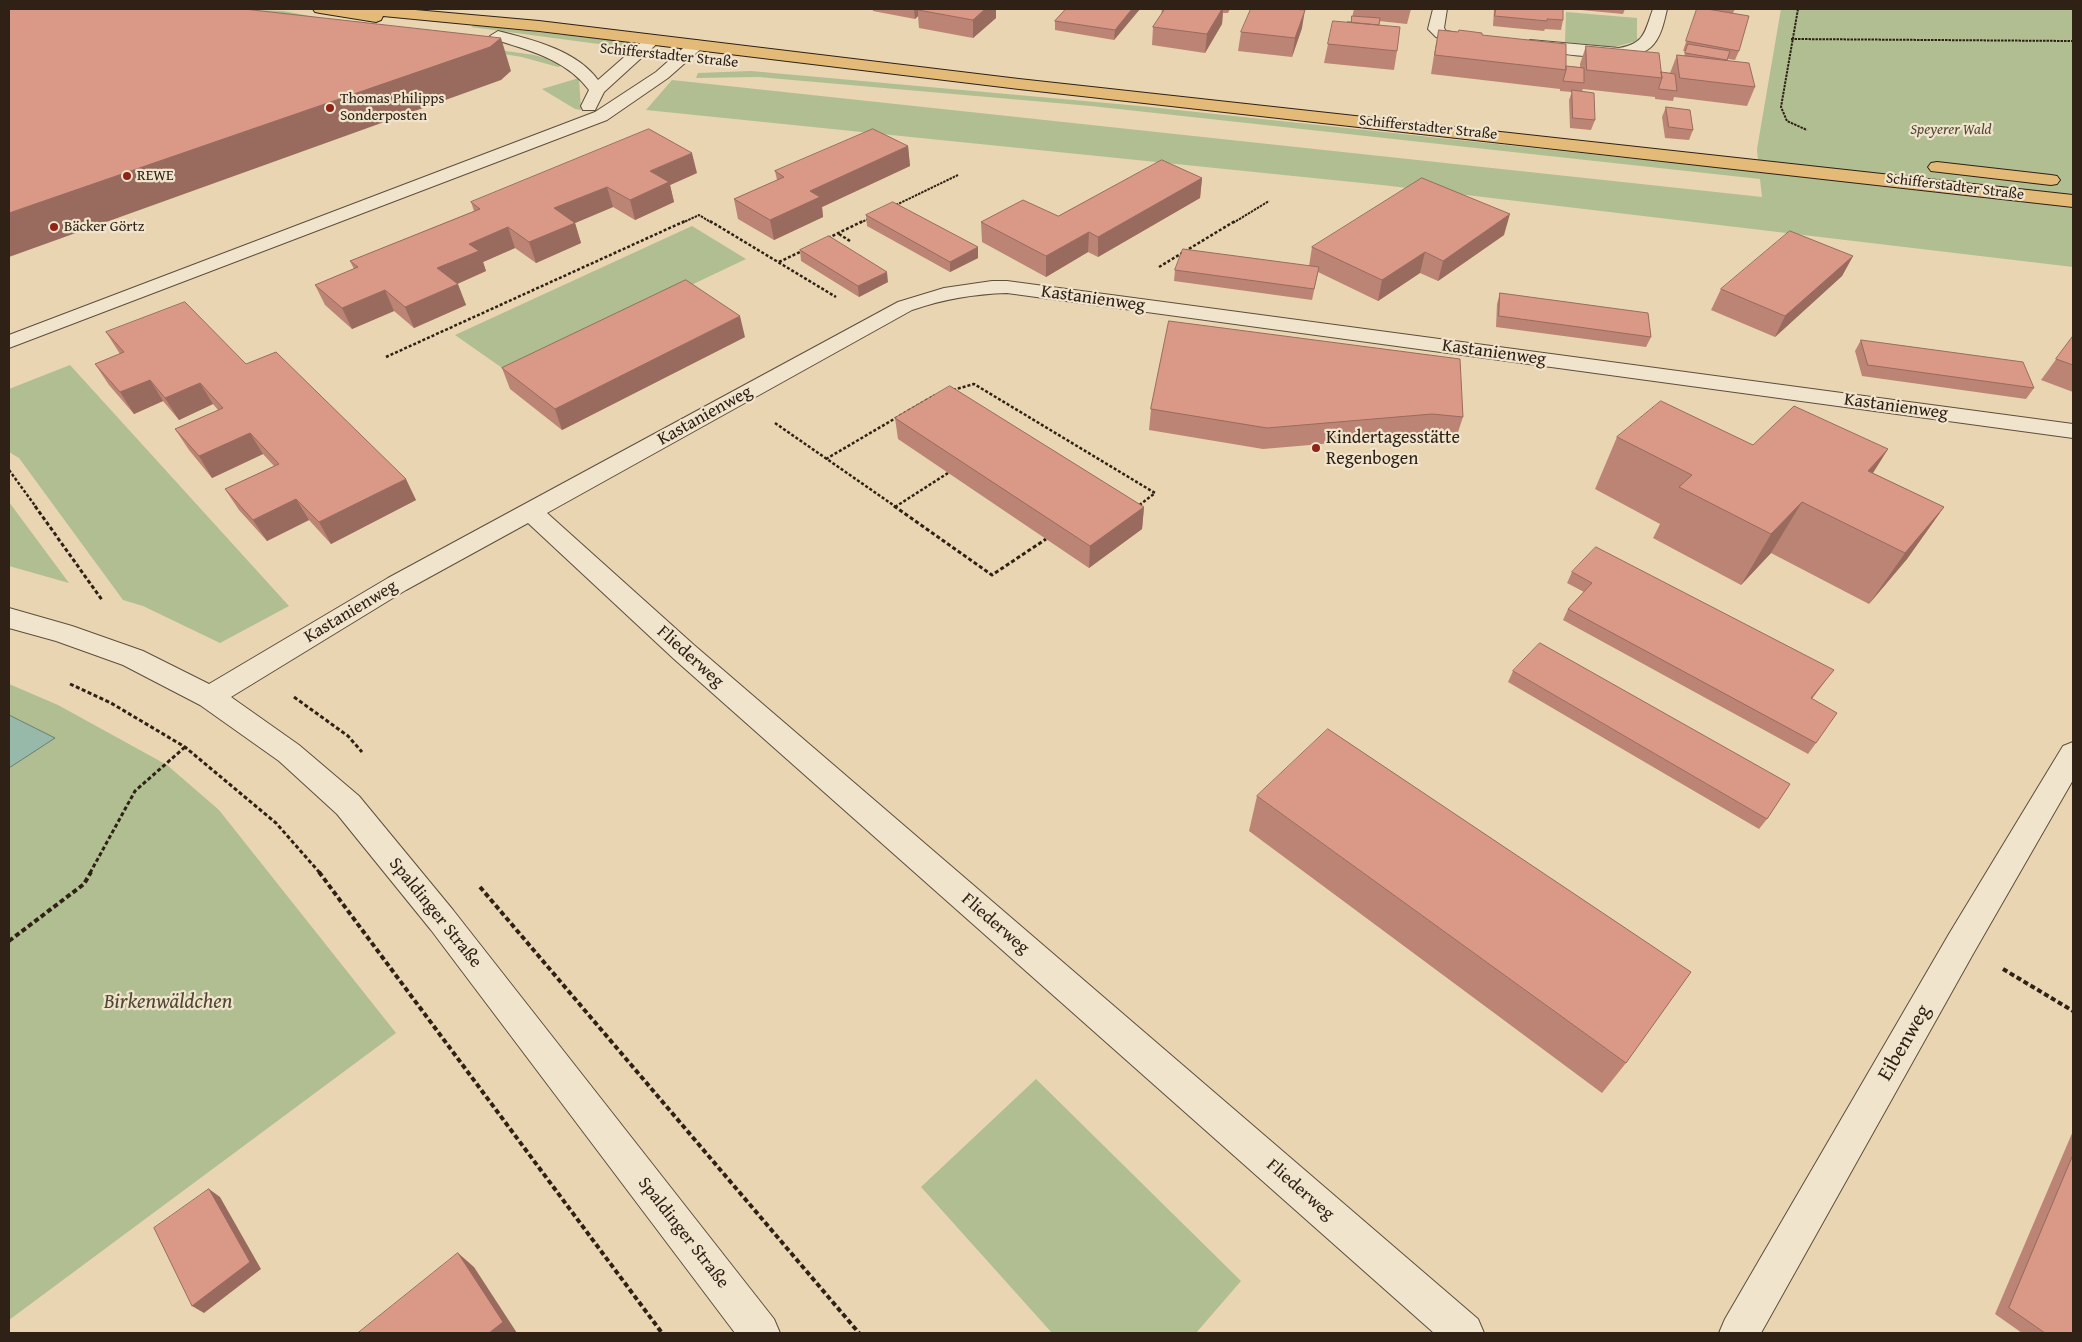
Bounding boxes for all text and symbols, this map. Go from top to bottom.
street label: Schifferstadter Straße [599,40,739,72]
place label: Thomas Philipps Sonderposten [340,90,444,125]
marker: Thomas Philipps Sonderposten [324,102,336,114]
street label: Schifferstadter Straße [1358,112,1498,144]
park label: Speyerer Wald [1910,121,1992,139]
place label: REWE [137,167,174,185]
marker: REWE [121,170,133,182]
street label: Schifferstadter Straße [1885,170,2025,204]
place label: Bäcker Görtz [64,218,144,236]
marker: Bäcker Görtz [48,221,60,233]
street label: Kastanienweg [1040,281,1146,317]
street label: Kastanienweg [1441,335,1547,371]
street label: Kastanienweg [654,381,756,451]
street label: Kastanienweg [1843,389,1949,425]
place label: Kindertagesstätte Regenbogen [1326,427,1460,469]
marker: Kindertagesstätte Regenbogen [1310,442,1322,454]
street label: Kastanienweg [301,576,401,648]
street label: Fliederweg [652,621,728,693]
street label: Spaldinger Straße [384,854,486,972]
street label: Fliederweg [957,889,1033,959]
park label: Birkenwäldchen [104,990,232,1016]
street label: Eibenweg [1873,1000,1937,1086]
street label: Fliederweg [1262,1155,1338,1225]
street label: Spaldinger Straße [633,1173,733,1293]

